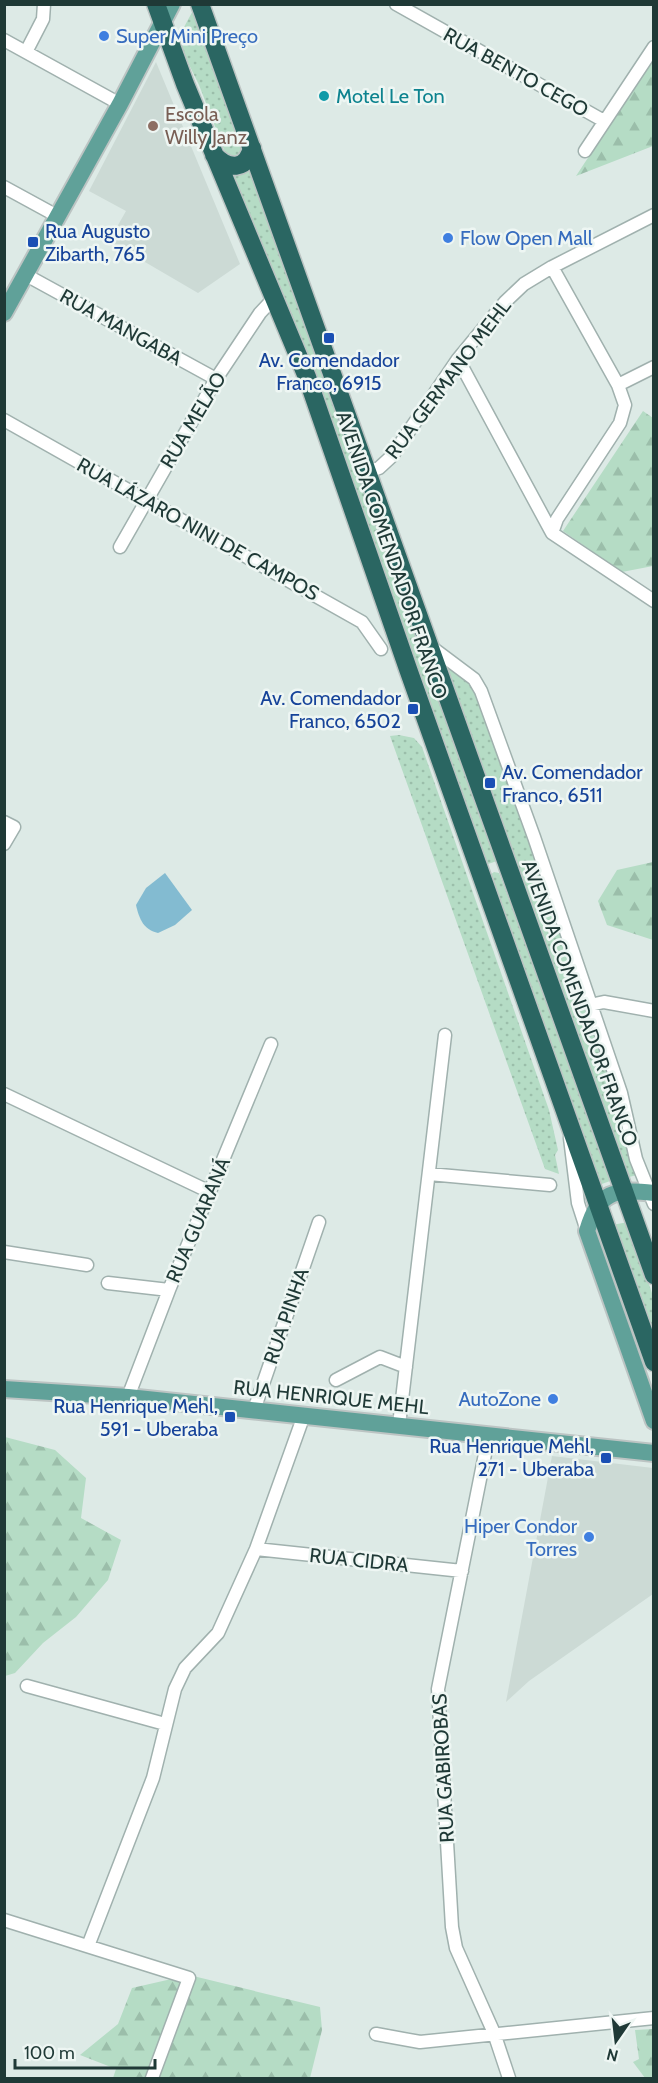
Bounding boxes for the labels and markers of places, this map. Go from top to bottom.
place label: Super Mini Preço [116,24,258,48]
marker: Super Mini Preço [97,29,111,43]
place label: Motel Le Ton [336,84,445,108]
marker: Motel Le Ton [317,89,331,103]
place label: Escola Willy Janz [165,102,247,149]
marker: Escola Willy Janz [146,119,160,133]
place label: Rua Augusto Zibarth, 765 [45,219,150,266]
place label: Flow Open Mall [460,226,593,250]
marker: Flow Open Mall [441,231,455,245]
marker: Rua Augusto Zibarth, 765 [26,235,40,249]
marker: Av. Comendador Franco, 6915 [322,331,336,345]
place label: Av. Comendador Franco, 6915 [259,348,400,395]
place label: Av. Comendador Franco, 6502 [260,686,402,733]
marker: Av. Comendador Franco, 6502 [406,702,420,716]
place label: Av. Comendador Franco, 6511 [502,760,643,807]
marker: Av. Comendador Franco, 6511 [483,776,497,790]
place label: AutoZone [459,1387,541,1411]
marker: AutoZone [546,1392,560,1406]
place label: Rua Henrique Mehl, 591 - Uberaba [53,1394,218,1441]
marker: Rua Henrique Mehl, 591 - Uberaba [223,1410,237,1424]
place label: Rua Henrique Mehl, 271 - Uberaba [429,1434,594,1481]
marker: Rua Henrique Mehl, 271 - Uberaba [599,1451,613,1465]
place label: Hiper Condor Torres [464,1514,578,1561]
marker: Hiper Condor Torres [582,1530,596,1544]

